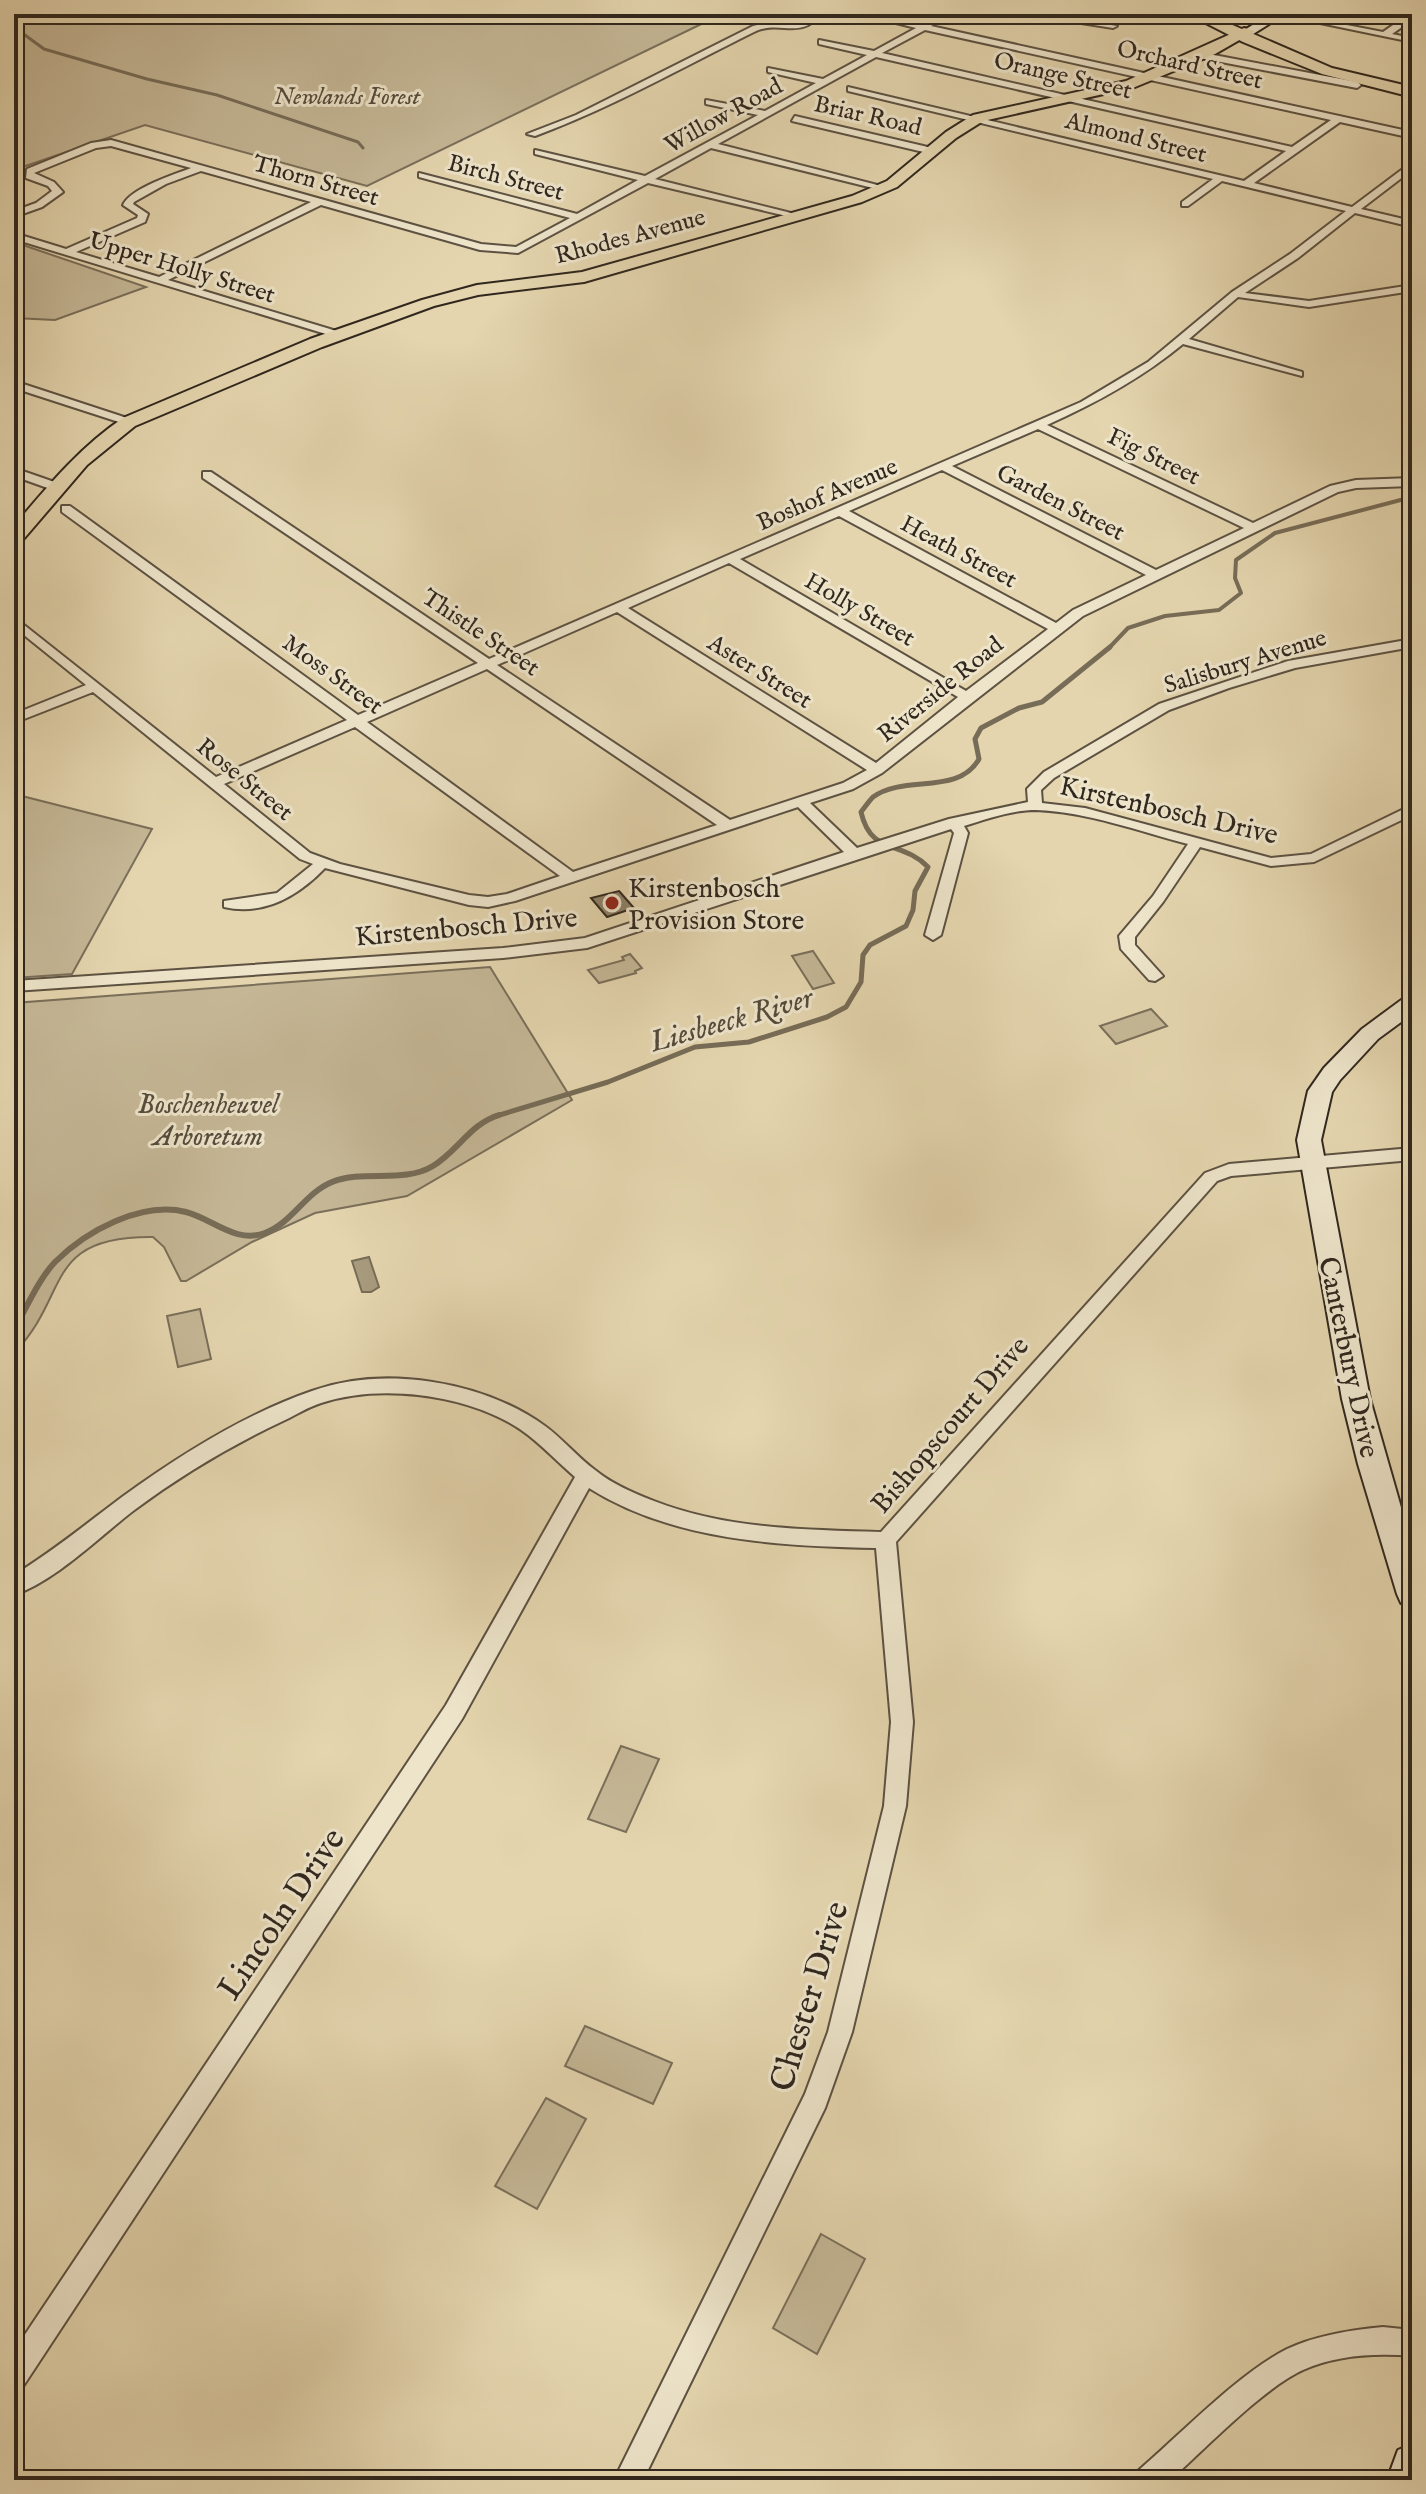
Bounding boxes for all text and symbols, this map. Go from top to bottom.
street label: Orchard Street [1114,34,1266,97]
street label: Orange Street [991,46,1135,107]
street label: Willow Road [659,71,788,161]
park label: Newlands Forest [274,82,422,113]
street label: Briar Road [811,89,925,144]
street label: Almond Street [1061,106,1210,171]
street label: Birch Street [444,148,567,209]
street label: Thorn Street [249,149,382,214]
street label: Rhodes Avenue [552,202,709,272]
street label: Upper Holly Street [85,225,279,312]
street label: Fig Street [1102,422,1205,493]
street label: Boshof Avenue [752,452,903,539]
street label: Garden Street [991,458,1130,549]
street label: Heath Street [895,509,1022,596]
street label: Holly Street [798,566,920,654]
street label: Thistle Street [415,582,545,684]
street label: Salisbury Avenue [1160,623,1331,702]
street label: Aster Street [700,627,817,717]
street label: Moss Street [276,628,389,722]
street label: Riverside Road [872,630,1010,750]
street label: Rose Street [189,732,299,829]
street label: Kirstenbosch Drive [1056,769,1281,854]
place label: Kirstenbosch Provision Store [628,872,805,939]
marker: Kirstenbosch Provision Store [603,894,621,912]
street label: Kirstenbosch Drive [353,901,579,956]
water label: Liesbeeck River [645,979,819,1063]
park label: Boschenheuvel Arboretum [137,1088,281,1155]
street label: Canterbury Drive [1309,1254,1386,1461]
street label: Bishopscourt Drive [864,1330,1038,1521]
street label: Lincoln Drive [209,1820,355,2009]
street label: Chester Drive [761,1897,860,2097]

